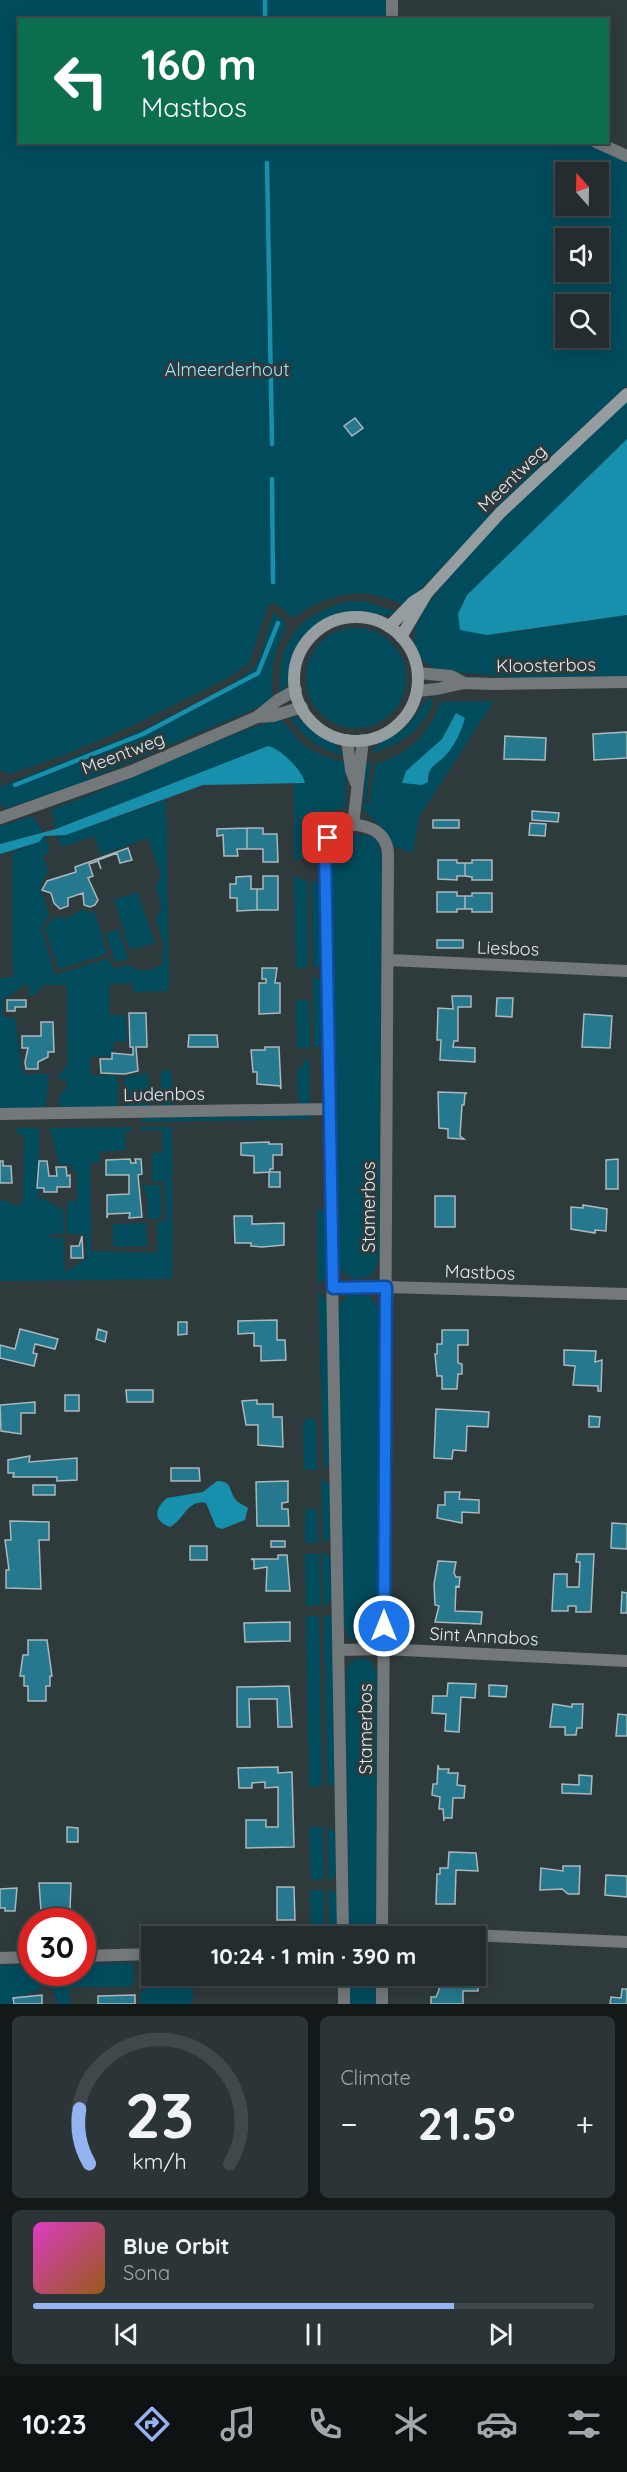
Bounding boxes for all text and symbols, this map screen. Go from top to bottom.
text: 160 m [141,38,257,91]
icon: left [42,42,120,120]
text: Mastbos [141,90,247,124]
north arrow [555,162,609,216]
map controls [555,162,609,348]
button: sound [555,228,609,282]
button: search [555,294,609,348]
park label: Almeerderhout [165,358,289,381]
street label: Meentweg [473,439,551,517]
street label: Kloosterbos [496,653,596,677]
street label: Meentweg [78,727,168,779]
pin [302,812,353,863]
icon: arrive [311,821,344,854]
street label: Liesbos [476,935,540,961]
street label: Ludenbos [123,1082,205,1106]
street label: Stamerbos [357,1162,380,1252]
street label: Mastbos [444,1259,516,1285]
position arrow [352,1594,416,1658]
street label: Sint Annabos [429,1622,539,1650]
street label: Stamerbos [354,1684,377,1774]
speed limit sign: 30 [18,1908,96,1986]
text: 10:24 · 1 min · 390 m [211,1942,416,1970]
text: Climate [341,2065,411,2090]
text: 23 [125,2076,194,2154]
text: 21.5° [418,2095,515,2151]
text: − [341,2103,358,2144]
text: + [575,2103,594,2144]
text: km/h [133,2148,187,2174]
text: Blue Orbit [123,2232,229,2260]
text: Sona [123,2260,170,2285]
icon: previous [110,2318,143,2351]
icon: pause [297,2318,330,2351]
icon: next [484,2318,517,2351]
icon: directions [131,2403,173,2445]
icon: music [217,2403,259,2445]
icon: phone [304,2403,346,2445]
icon: climate [390,2403,432,2445]
icon: car [476,2403,518,2445]
icon: filters [563,2403,605,2445]
text: 10:23 [22,2407,87,2441]

